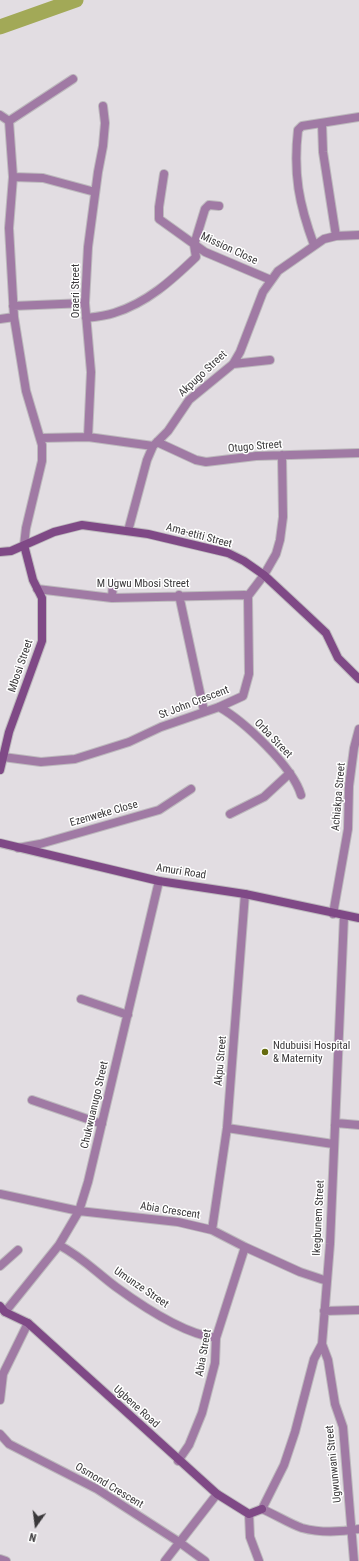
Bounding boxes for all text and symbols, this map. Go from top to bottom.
street label: Mission Close [198,230,260,268]
street label: Oraeri Street [69,264,83,318]
street label: Akpugo Street [176,348,230,400]
street label: Otugo Street [227,438,283,456]
street label: Ama-etiti Street [165,521,233,551]
street label: M Ugwu Mbosi Street [97,577,189,591]
street label: Mbosi Street [6,638,36,694]
street label: St John Crescent [157,684,231,722]
street label: Orba Street [251,717,295,761]
street label: Achiakpa Street [329,762,349,832]
street label: Ezenweke Close [69,798,139,830]
street label: Amuri Road [155,862,207,882]
street label: Akpu Street [212,1035,230,1087]
place label: Ndubuisi Hospital & Maternity [273,1039,350,1065]
marker: Ndubuisi Hospital & Maternity [260,1047,270,1057]
street label: Chukwuanugo Street [79,1060,111,1150]
street label: Ikegbunem Street [310,1180,328,1256]
street label: Abia Crescent [139,1200,201,1222]
street label: Umunze Street [111,1265,171,1311]
street label: Abia Street [193,1328,215,1378]
street label: Ugbene Road [110,1383,162,1431]
street label: Ugwunwani Street [323,1425,345,1503]
street label: Osmond Crescent [73,1460,145,1512]
north arrow [16,1505,56,1545]
text: N [28,1530,38,1544]

